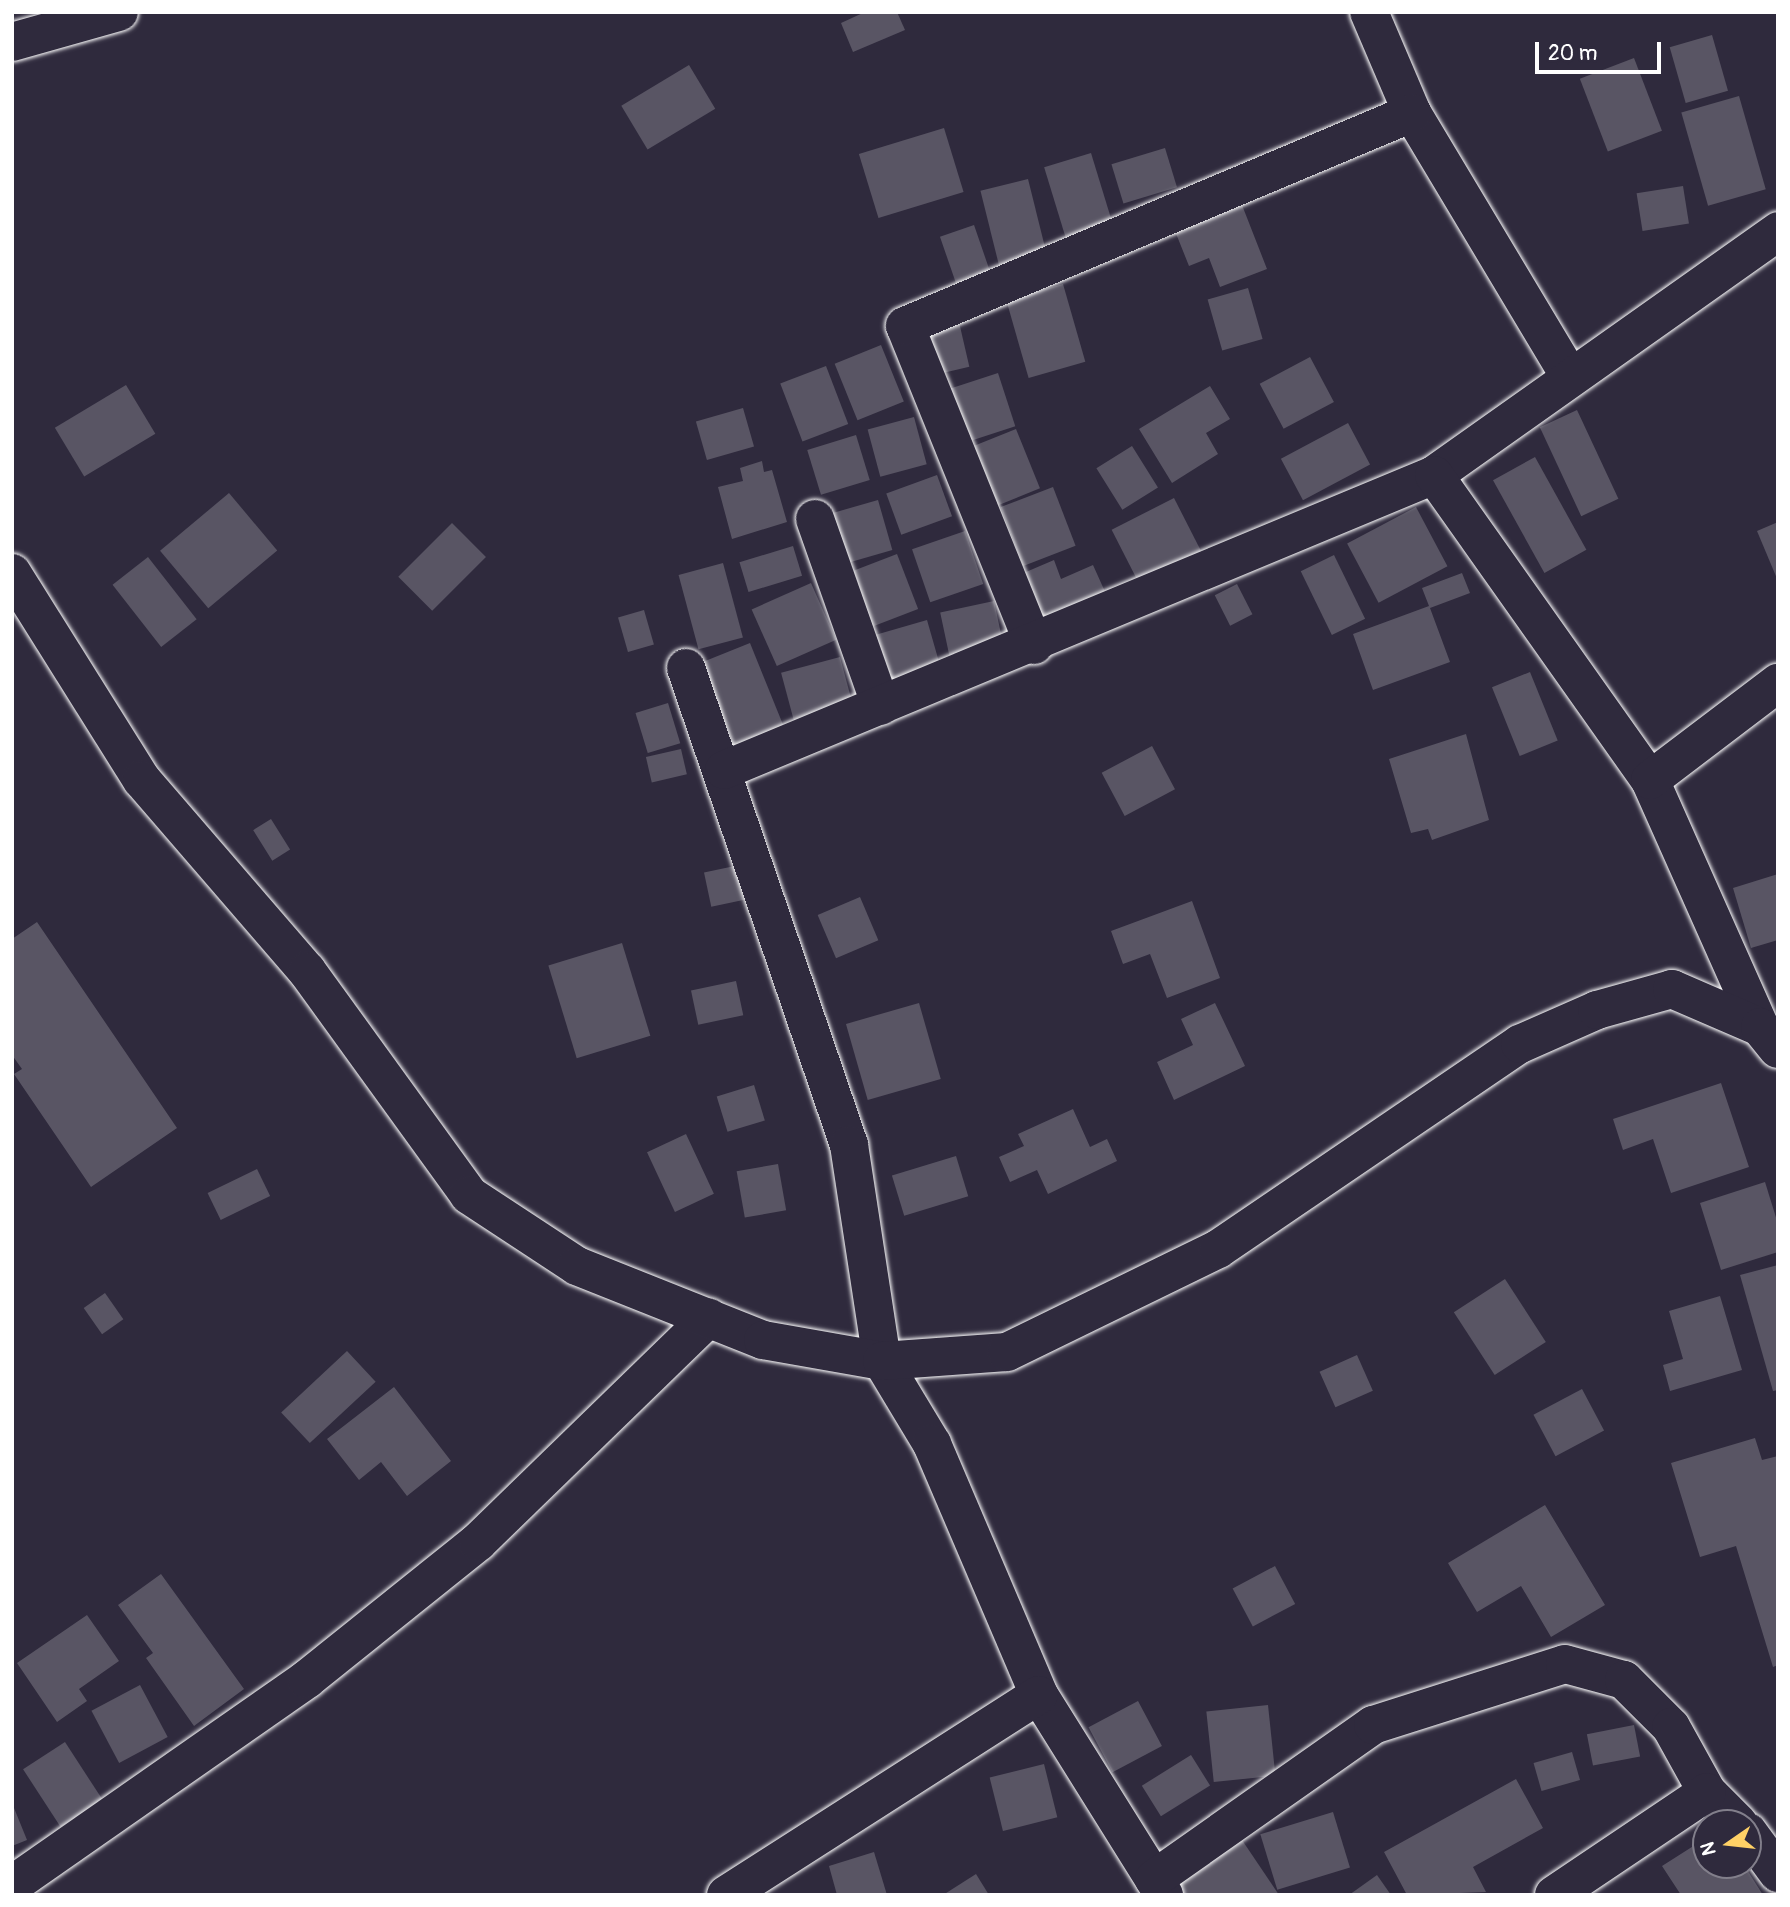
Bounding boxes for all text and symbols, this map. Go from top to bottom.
scale bar [1538,28,1664,72]
text: 20 m [1548,40,1597,67]
north arrow [1692,1809,1762,1879]
text: N [1695,1839,1722,1858]

